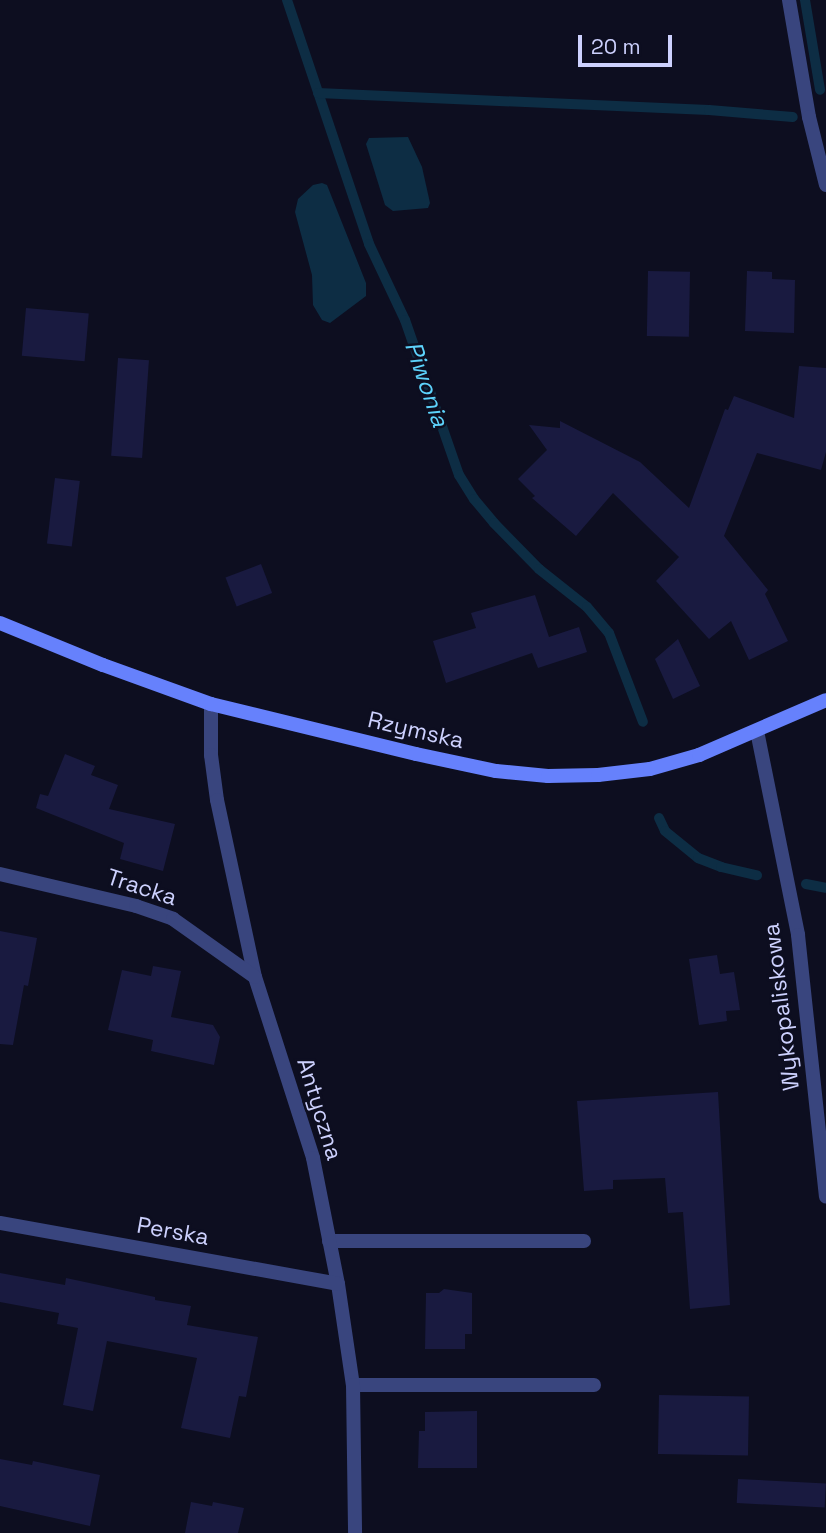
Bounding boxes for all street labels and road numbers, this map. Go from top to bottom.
street label: Rzymska [365,706,467,754]
street label: Tracka [103,863,181,911]
street label: Wykopaliskowa [757,922,805,1092]
street label: Antyczna [291,1054,349,1164]
street label: Perska [135,1211,211,1251]

